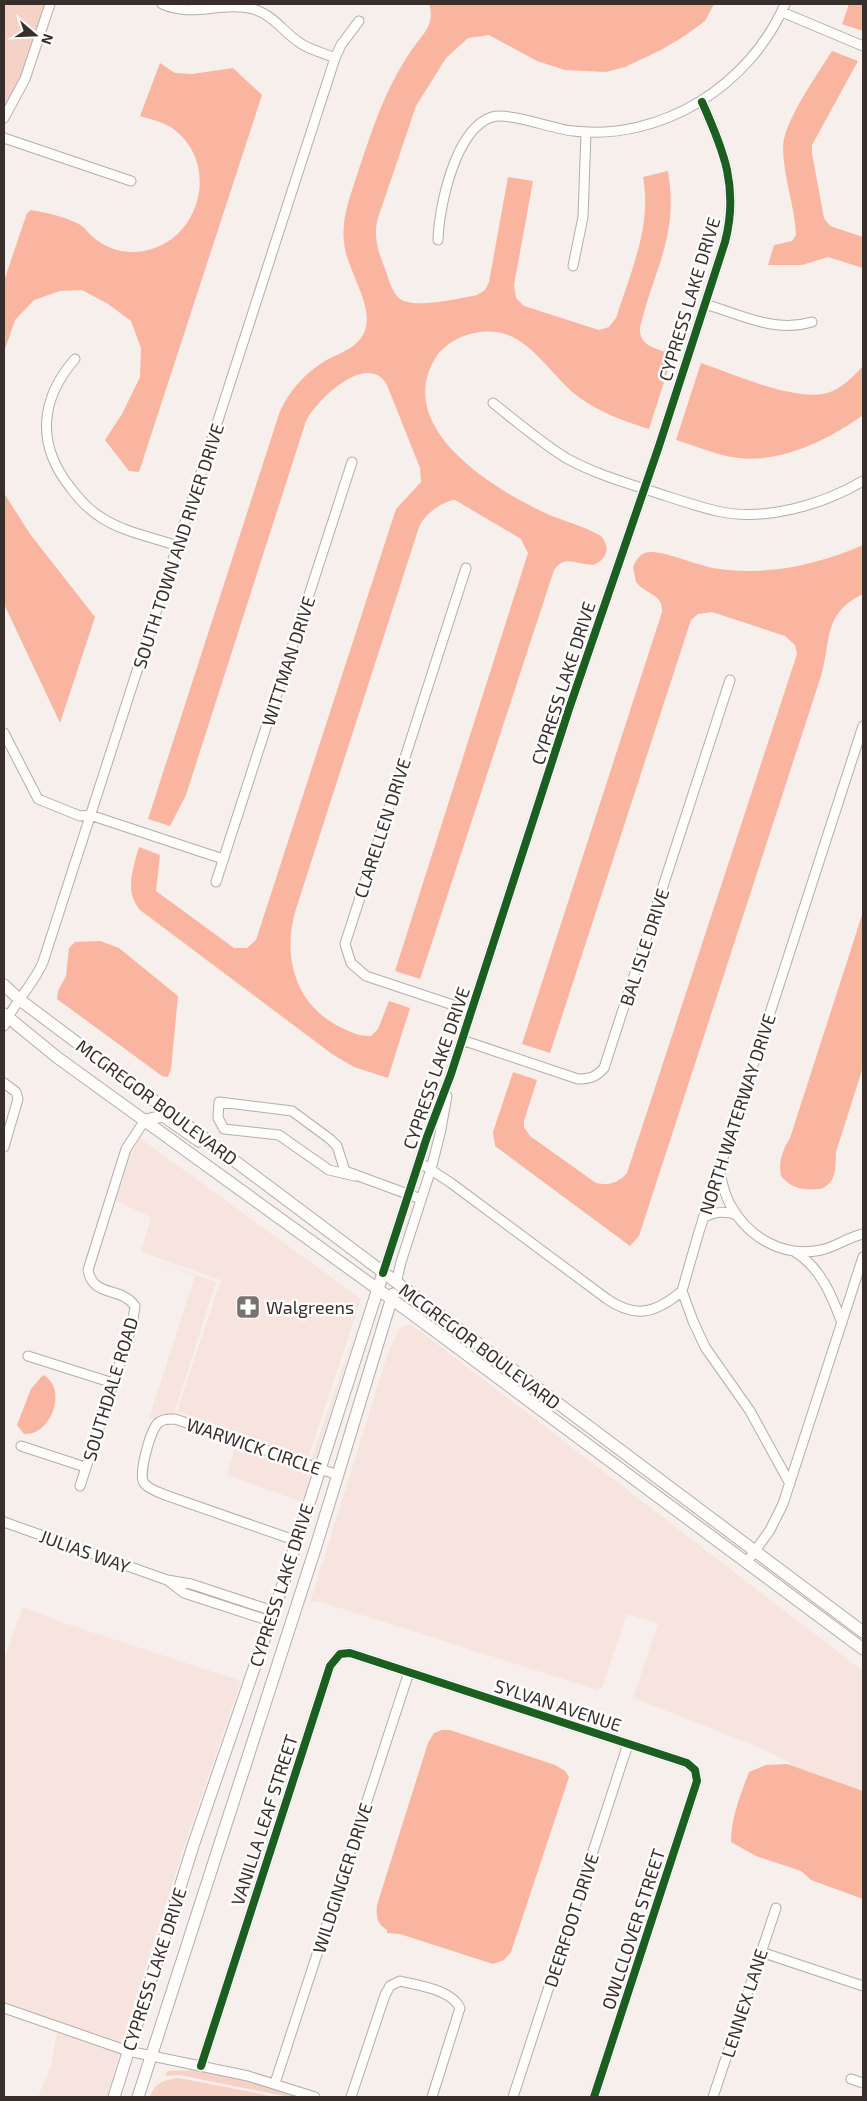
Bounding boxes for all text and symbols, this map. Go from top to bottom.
north arrow [10,10,60,60]
text: N [38,32,57,47]
street label: CYPRESS LAKE DRIVE [654,214,724,384]
street label: SOUTH TOWN AND RIVER DRIVE [128,421,228,671]
street label: WITTMAN DRIVE [257,593,319,729]
street label: CYPRESS LAKE DRIVE [526,599,600,767]
street label: CLARELLEN DRIVE [349,755,415,901]
street label: BAL ISLE DRIVE [615,885,673,1009]
street label: CYPRESS LAKE DRIVE [398,984,474,1152]
street label: NORTH WATERWAY DRIVE [694,1011,780,1217]
street label: MCGREGOR BOULEVARD [72,1034,242,1170]
street label: MCGREGOR BOULEVARD [395,1278,565,1414]
pharmacy icon: Walgreens [235,1294,261,1320]
place label: Walgreens [266,1296,354,1318]
street label: SOUTHDALE ROAD [78,1314,142,1464]
street label: WARWICK CIRCLE [184,1413,324,1479]
street label: CYPRESS LAKE DRIVE [244,1501,318,1669]
street label: JULIAS WAY [37,1525,134,1578]
street label: SYLVAN AVENUE [492,1674,624,1736]
street label: VANILLA LEAF STREET [226,1731,302,1908]
street label: WILDGINGER DRIVE [307,1800,377,1956]
street label: OWLCLOVER STREET [597,1845,670,2012]
street label: DEERFOOT DRIVE [539,1850,603,1990]
street label: CYPRESS LAKE DRIVE [117,1885,191,2053]
street label: LENNEX LANE [716,1946,772,2060]

